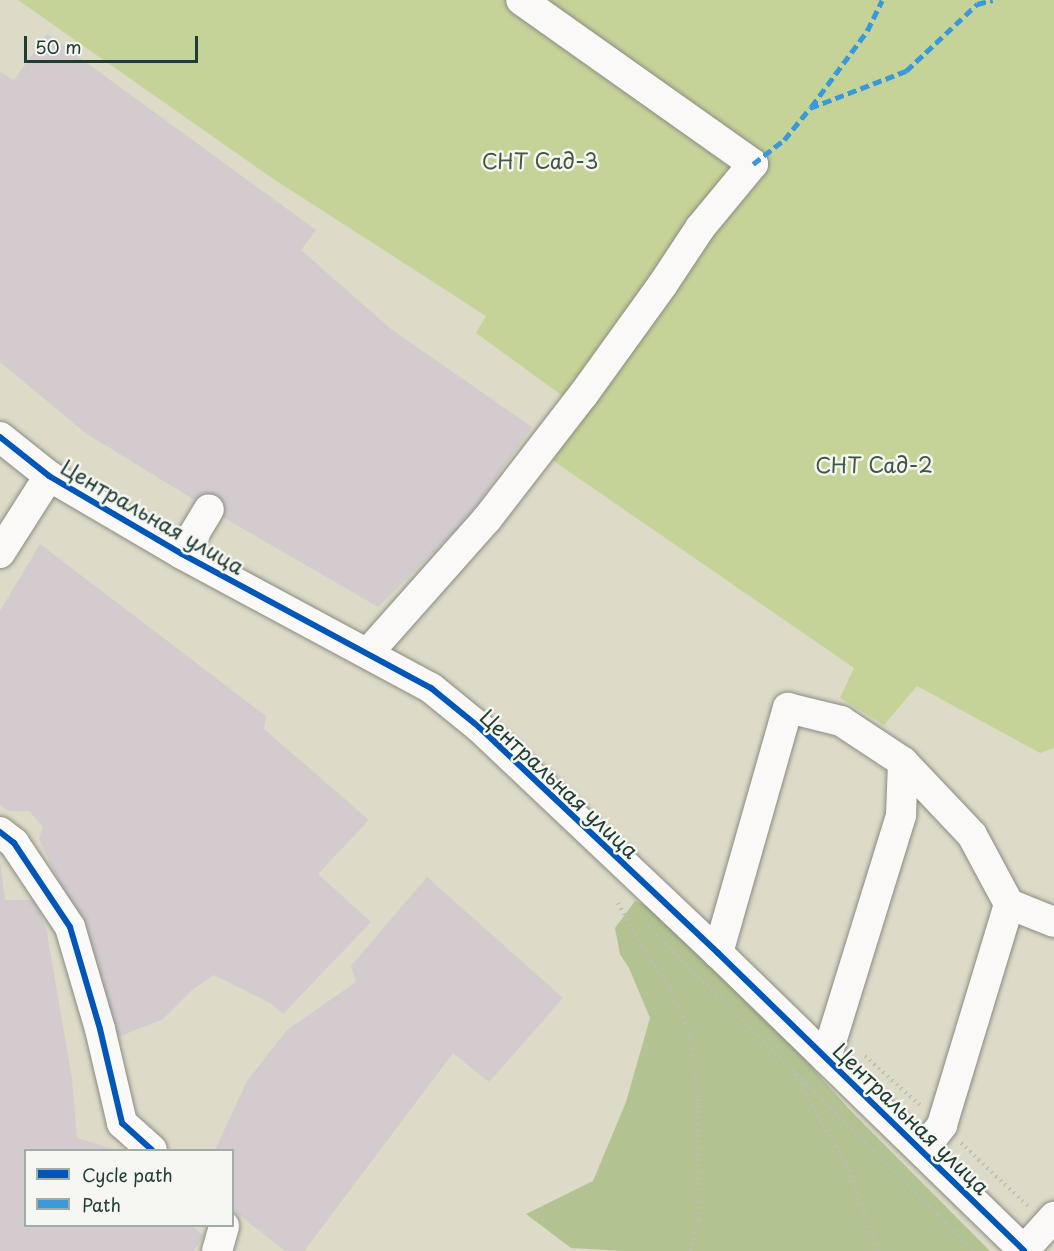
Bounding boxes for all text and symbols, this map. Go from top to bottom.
scale bar [27,24,201,62]
text: 50 m [35,33,82,60]
park label: СНТ Сад-3 [482,147,598,173]
park label: СНТ Сад-2 [815,451,933,477]
street label: Центральная улица [57,453,249,579]
street label: Центральная улица [476,703,644,863]
street label: Центральная улица [829,1037,995,1199]
legend [24,1149,234,1227]
text: Cycle path [82,1161,173,1188]
text: Path [82,1191,121,1218]

